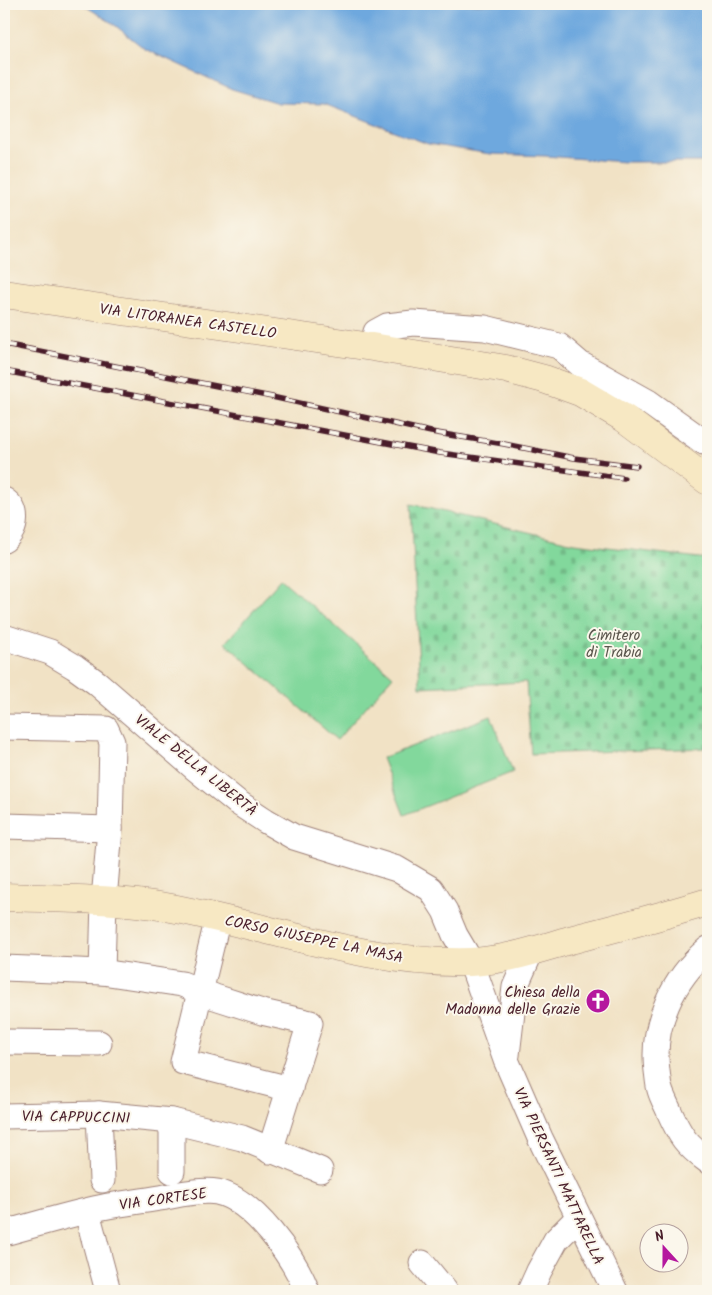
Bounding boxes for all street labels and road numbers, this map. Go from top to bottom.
street label: VIA LITORANEA CASTELLO [98,298,278,346]
street label: VIALE DELLA LIBERTÀ [129,709,262,823]
street label: CORSO GIUSEPPE LA MASA [222,909,405,971]
street label: VIA PIERSANTI MATTARELLA [506,1084,610,1269]
street label: VIA CAPPUCCINI [22,1105,131,1131]
street label: VIA CORTESE [118,1182,210,1218]

